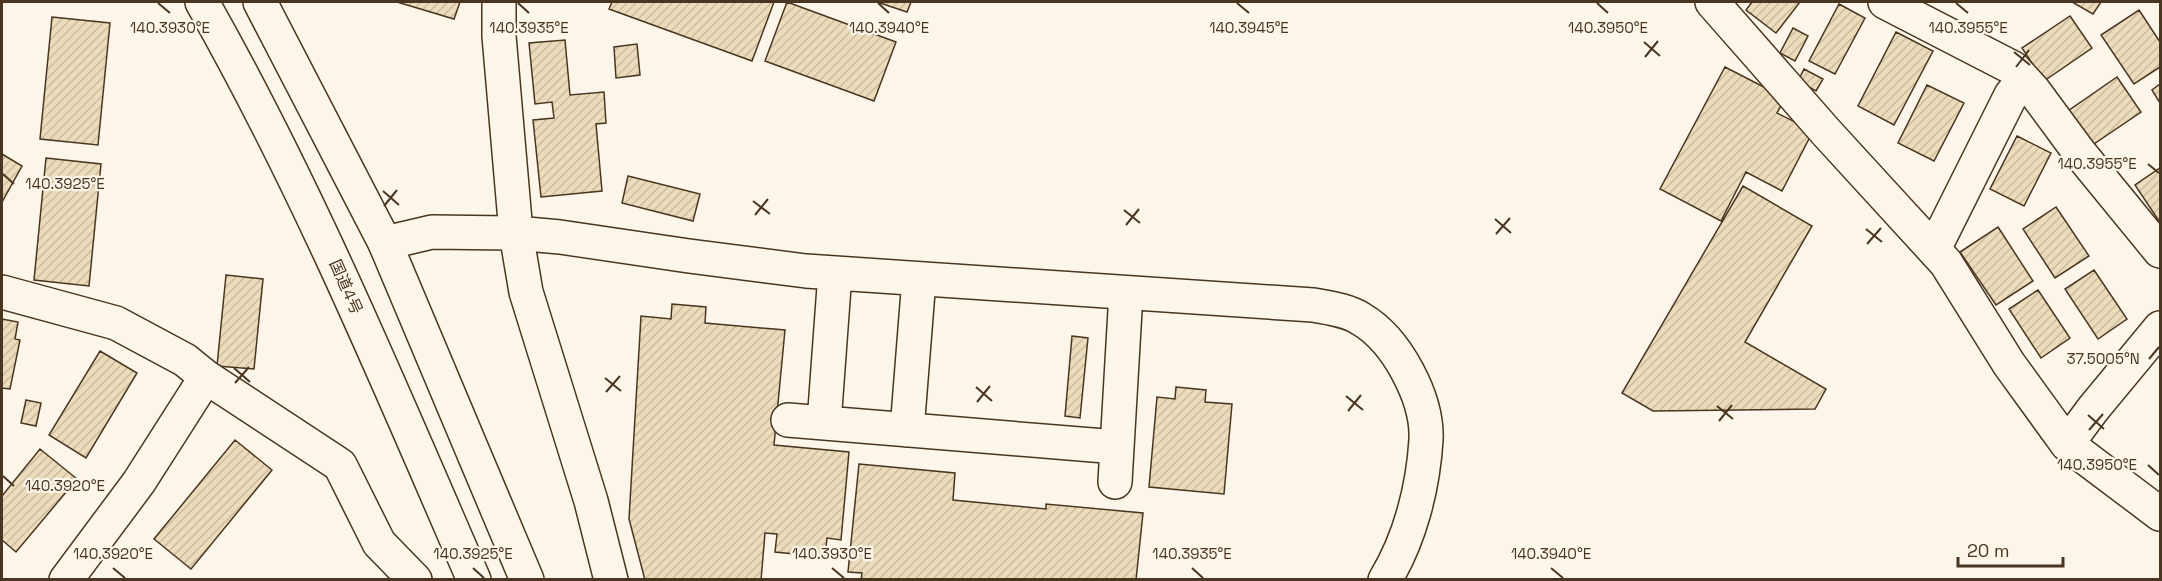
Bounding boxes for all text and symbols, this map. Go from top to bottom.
text: 140.3930°E [130,18,210,37]
text: 140.3935°E [489,18,569,37]
text: 140.3940°E [849,18,929,37]
text: 140.3945°E [1209,18,1289,37]
text: 140.3950°E [1568,18,1648,37]
text: 140.3955°E [1928,18,2008,37]
text: 140.3955°E [2057,154,2137,173]
text: 140.3925°E [25,174,105,193]
street label: 国道4号 [325,256,367,318]
text: 37.5005°N [2066,349,2140,368]
text: 140.3950°E [2057,455,2137,474]
text: 140.3920°E [25,476,105,495]
scale bar [1958,530,2063,568]
text: 20 m [1967,539,2010,562]
text: 140.3920°E [73,544,153,563]
text: 140.3925°E [433,544,513,563]
text: 140.3930°E [792,544,872,563]
text: 140.3935°E [1152,544,1232,563]
text: 140.3940°E [1511,544,1591,563]

